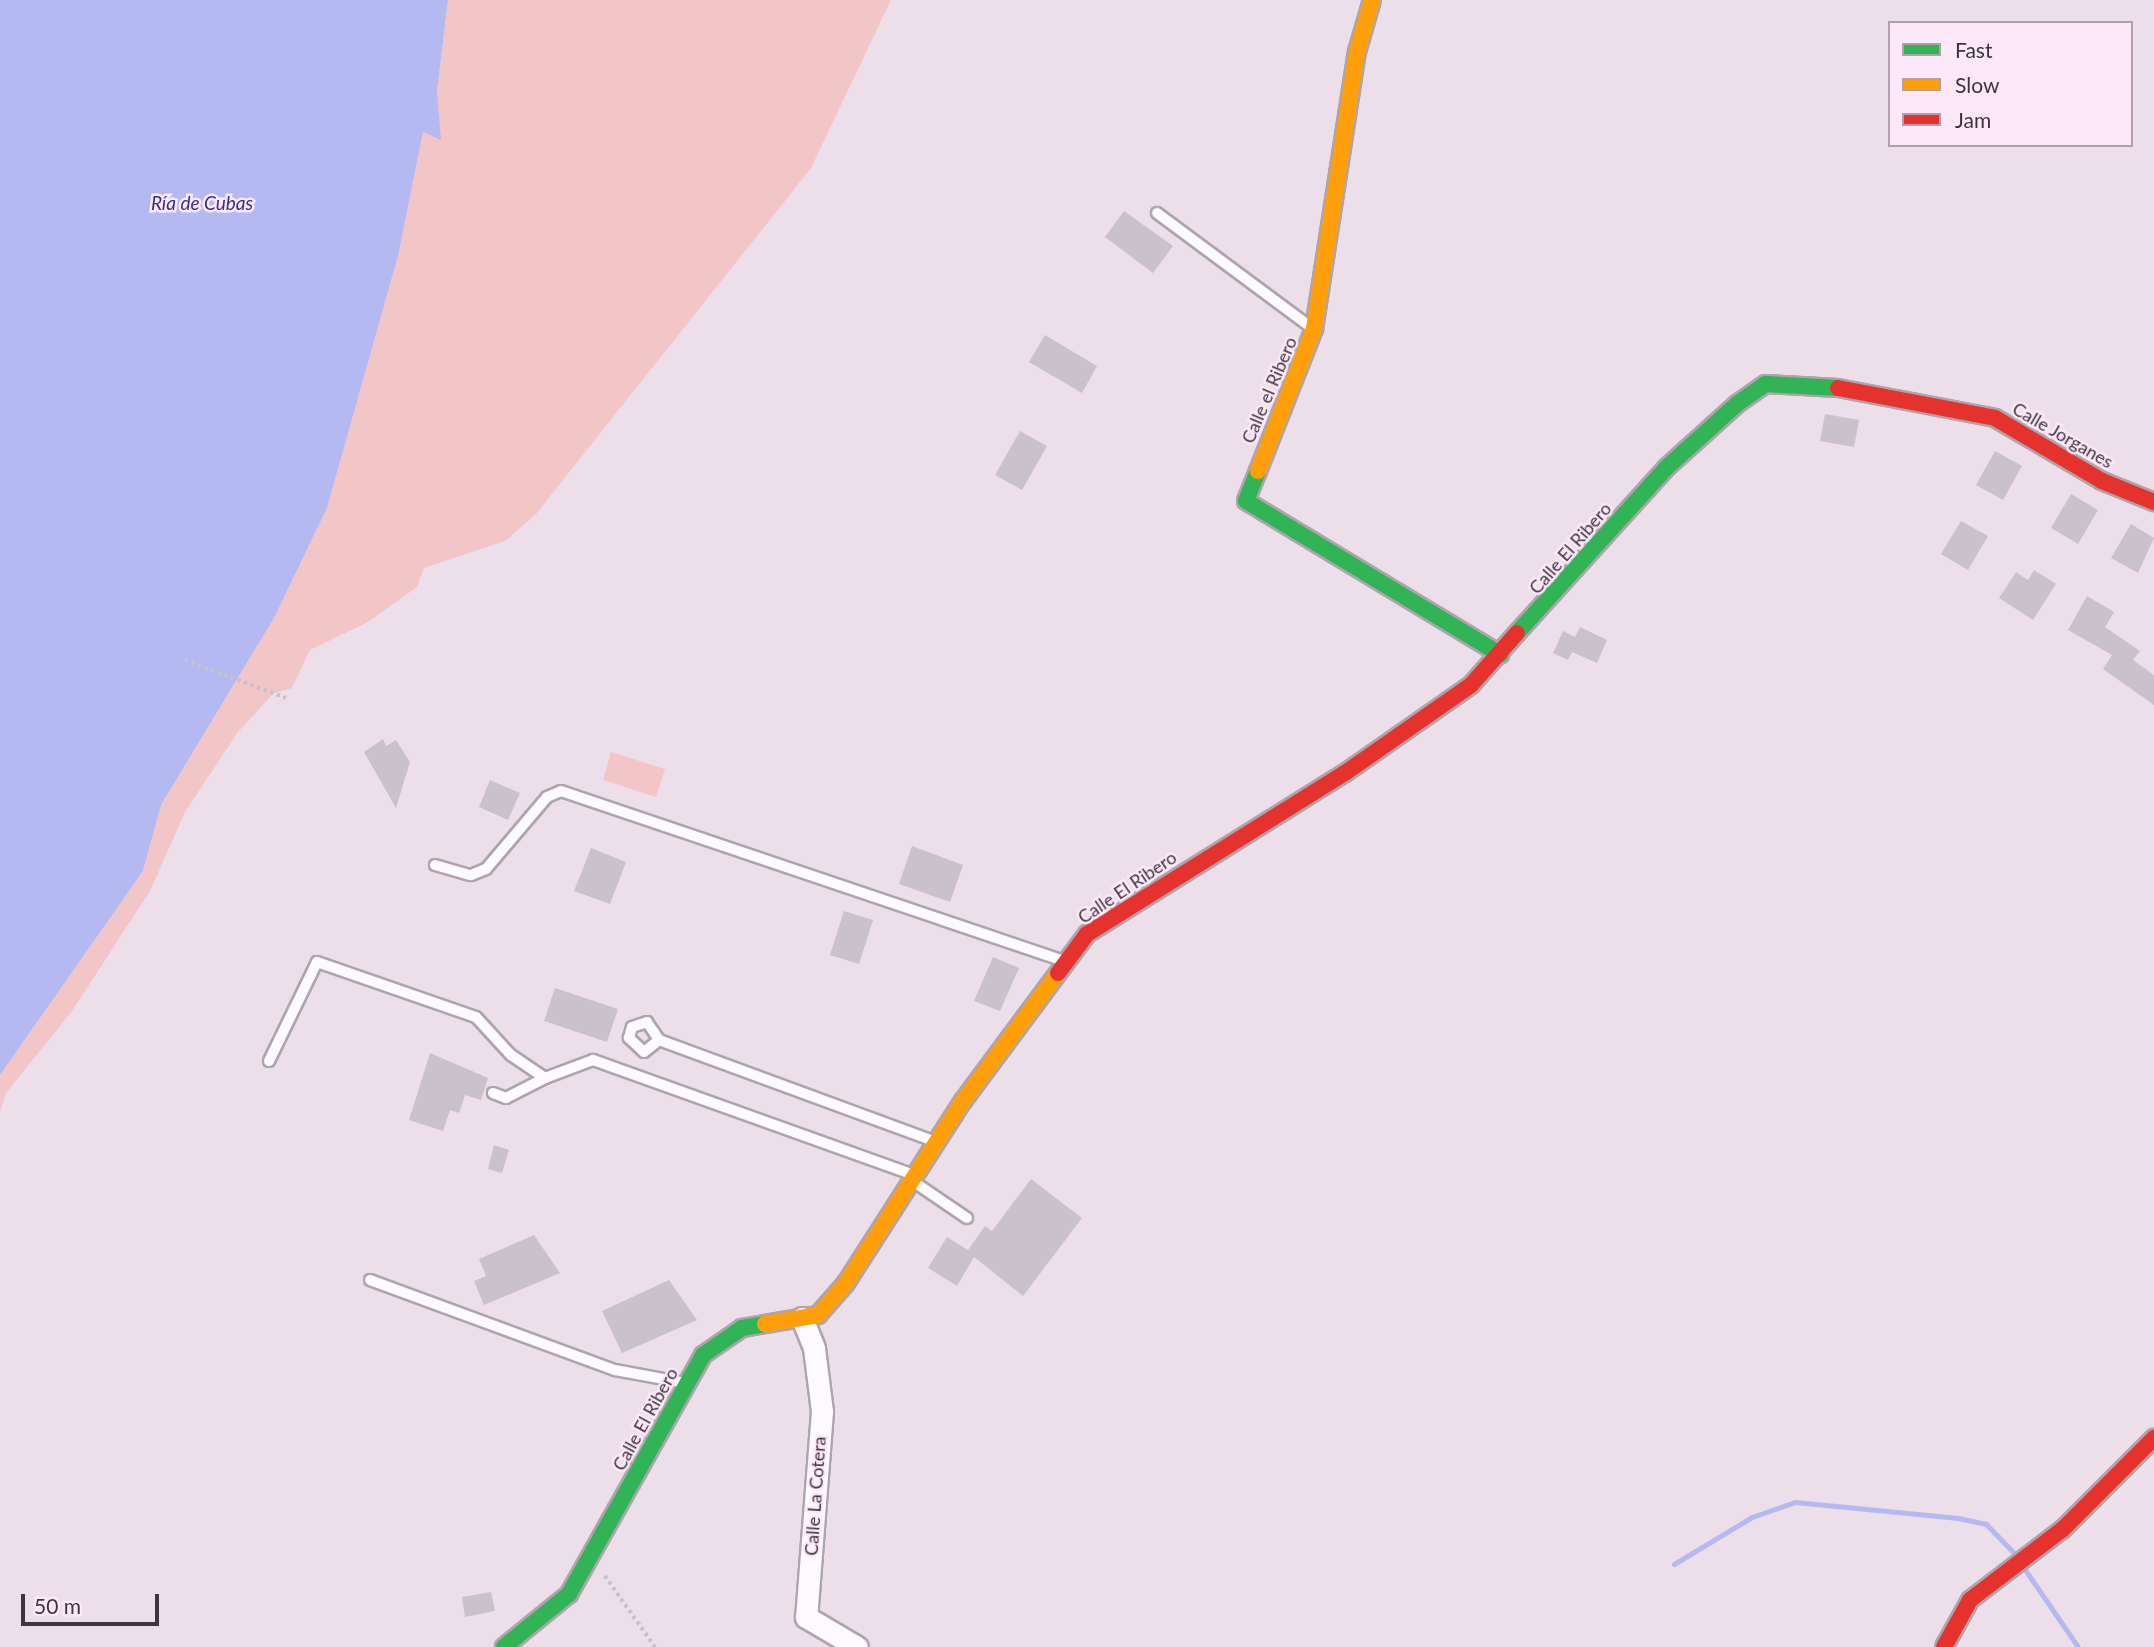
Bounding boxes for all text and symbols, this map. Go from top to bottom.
legend [1888,21,2133,147]
text: Fast [1955,37,1992,62]
text: Slow [1955,72,1999,97]
text: Jam [1955,107,1991,132]
water label: Ría de Cubas [151,192,253,214]
street label: Calle el Ribero [1237,334,1301,446]
street label: Calle Jorganes [2009,397,2117,473]
street label: Calle El Ribero [1524,498,1616,598]
street label: Calle El Ribero [1074,846,1180,928]
street label: Calle El Ribero [608,1364,682,1474]
street label: Calle La Cotera [800,1436,830,1556]
scale bar [24,1580,163,1624]
text: 50 m [34,1593,81,1618]

